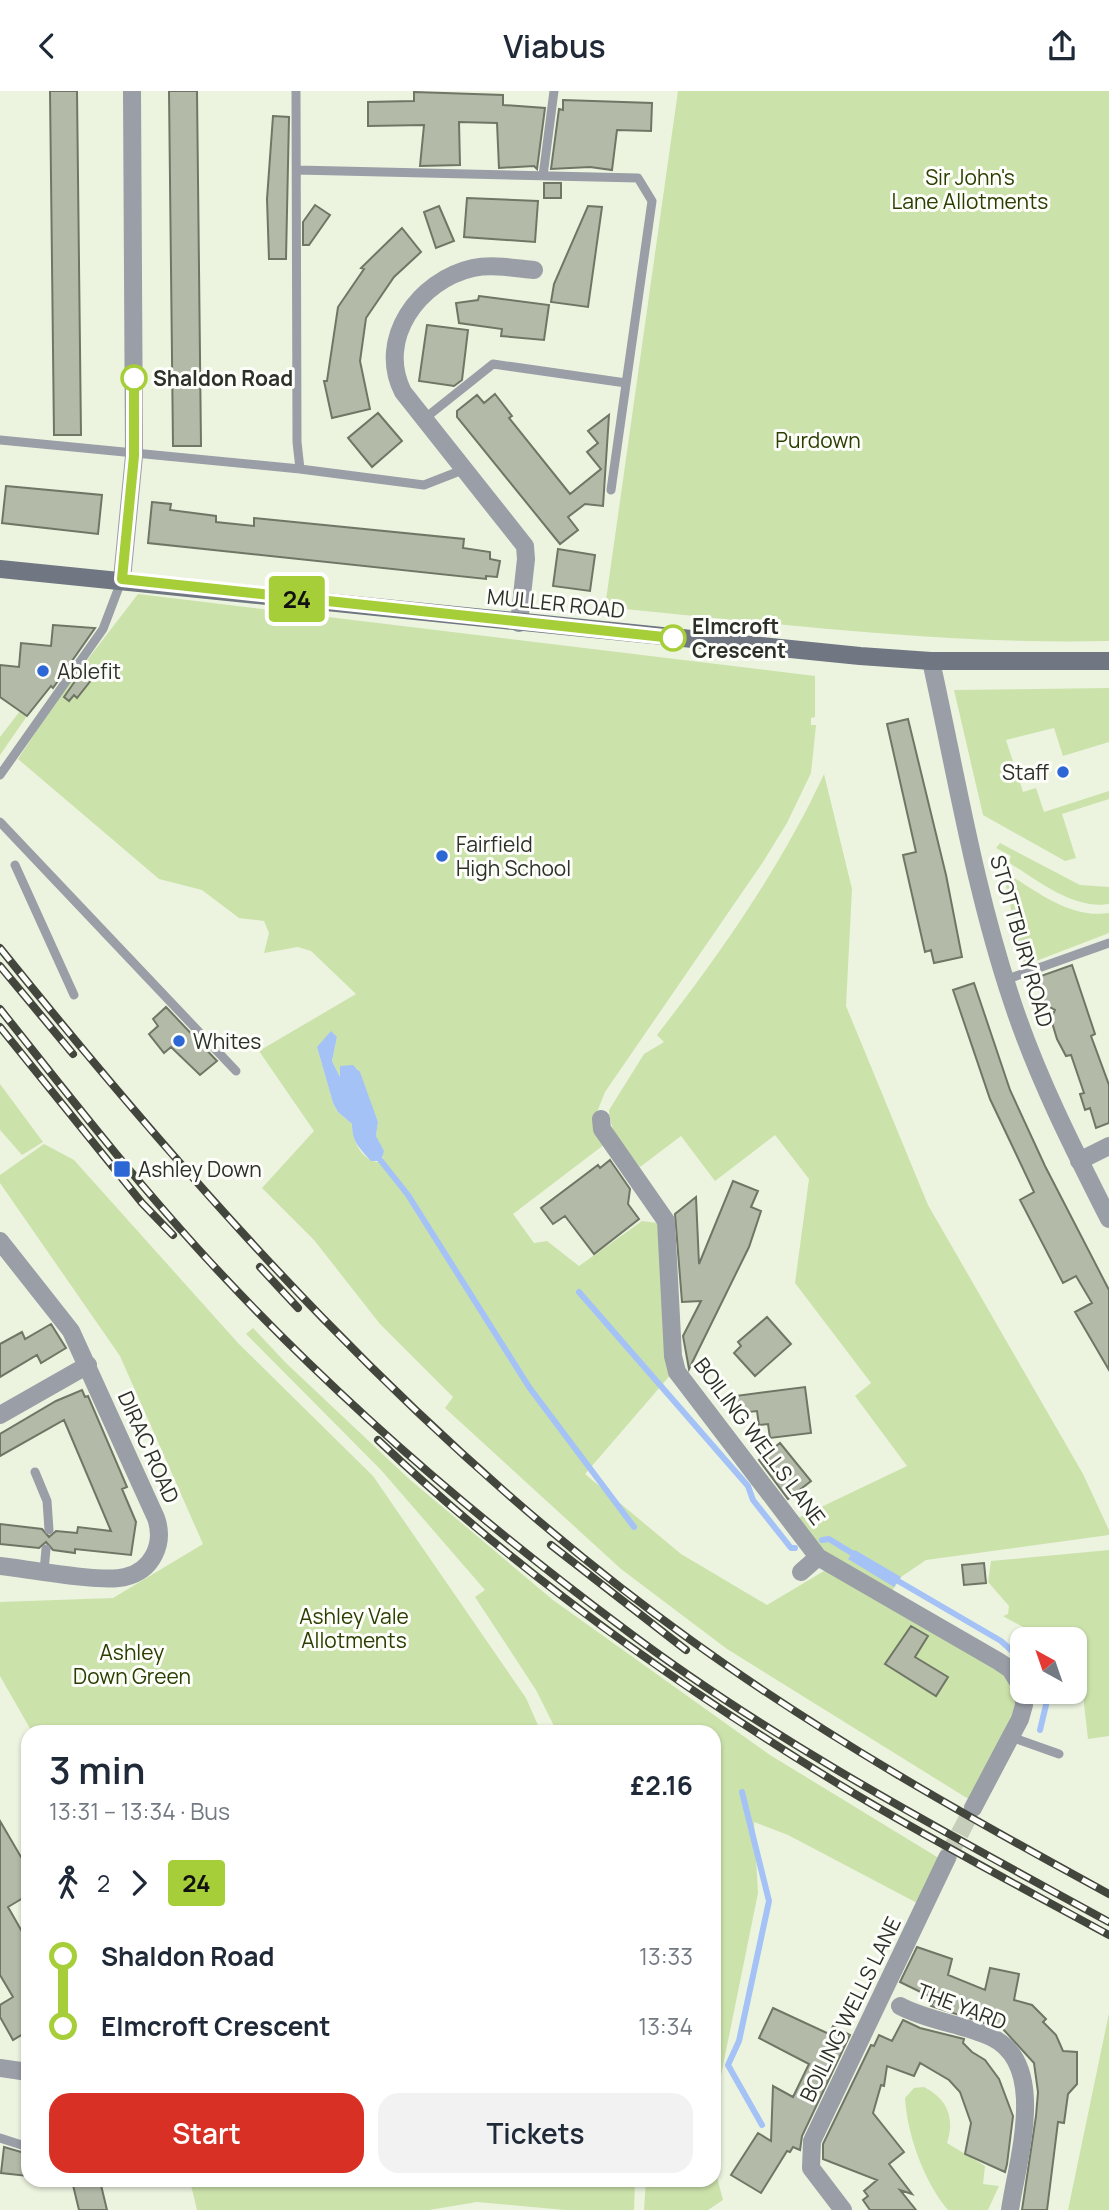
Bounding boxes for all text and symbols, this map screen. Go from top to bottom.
text: Viabus [503,24,606,68]
icon: back [28,27,66,65]
icon: share [1043,27,1081,65]
park label: Sir John's Lane Allotments [892,163,1048,215]
place label: Shaldon Road [153,364,293,392]
marker: Shaldon Road [121,365,147,391]
park label: Purdown [775,426,861,454]
line badge: 24 [266,576,328,622]
text: 24 [283,582,311,615]
street label: MULLER ROAD [486,582,626,624]
place label: Elmcroft Crescent [692,612,786,664]
marker: Elmcroft Crescent [660,625,686,651]
place label: Ablefit [57,657,121,685]
marker: Ablefit [35,663,51,679]
place label: Staff [1002,758,1049,786]
marker: Staff [1055,764,1071,780]
place label: Fairfield High School [456,830,571,882]
marker: Fairfield High School [434,848,450,864]
street label: STOTTBURY ROAD [984,852,1060,1030]
place label: Whites [193,1027,261,1055]
marker: Whites [171,1033,187,1049]
place label: Ashley Down [138,1155,262,1183]
marker: Ashley Down [112,1159,132,1179]
street label: BOILING WELLS LANE [688,1352,832,1530]
street label: DIRAC ROAD [112,1387,186,1507]
park label: Ashley Vale Allotments [299,1602,409,1654]
north arrow [1010,1627,1087,1705]
map controls [1010,1627,1087,1704]
park label: Ashley Down Green [73,1638,191,1690]
text: 3 min [49,1743,145,1795]
text: £2.16 [630,1767,693,1803]
text: 13:31 – 13:34 · Bus [49,1795,230,1827]
icon: walk [49,1864,87,1902]
icon: forward [120,1864,158,1902]
text: 24 [182,1866,211,1899]
text: 2 [97,1867,110,1899]
street label: BOILING WELLS LANE [793,1912,907,2106]
text: Shaldon Road [101,1938,274,1974]
text: 13:33 [639,1940,693,1972]
street label: THE YARD [913,1976,1011,2036]
text: Elmcroft Crescent [101,2008,331,2044]
text: 13:34 [638,2010,693,2042]
button: Start [49,2093,364,2173]
button: Tickets [378,2093,693,2173]

